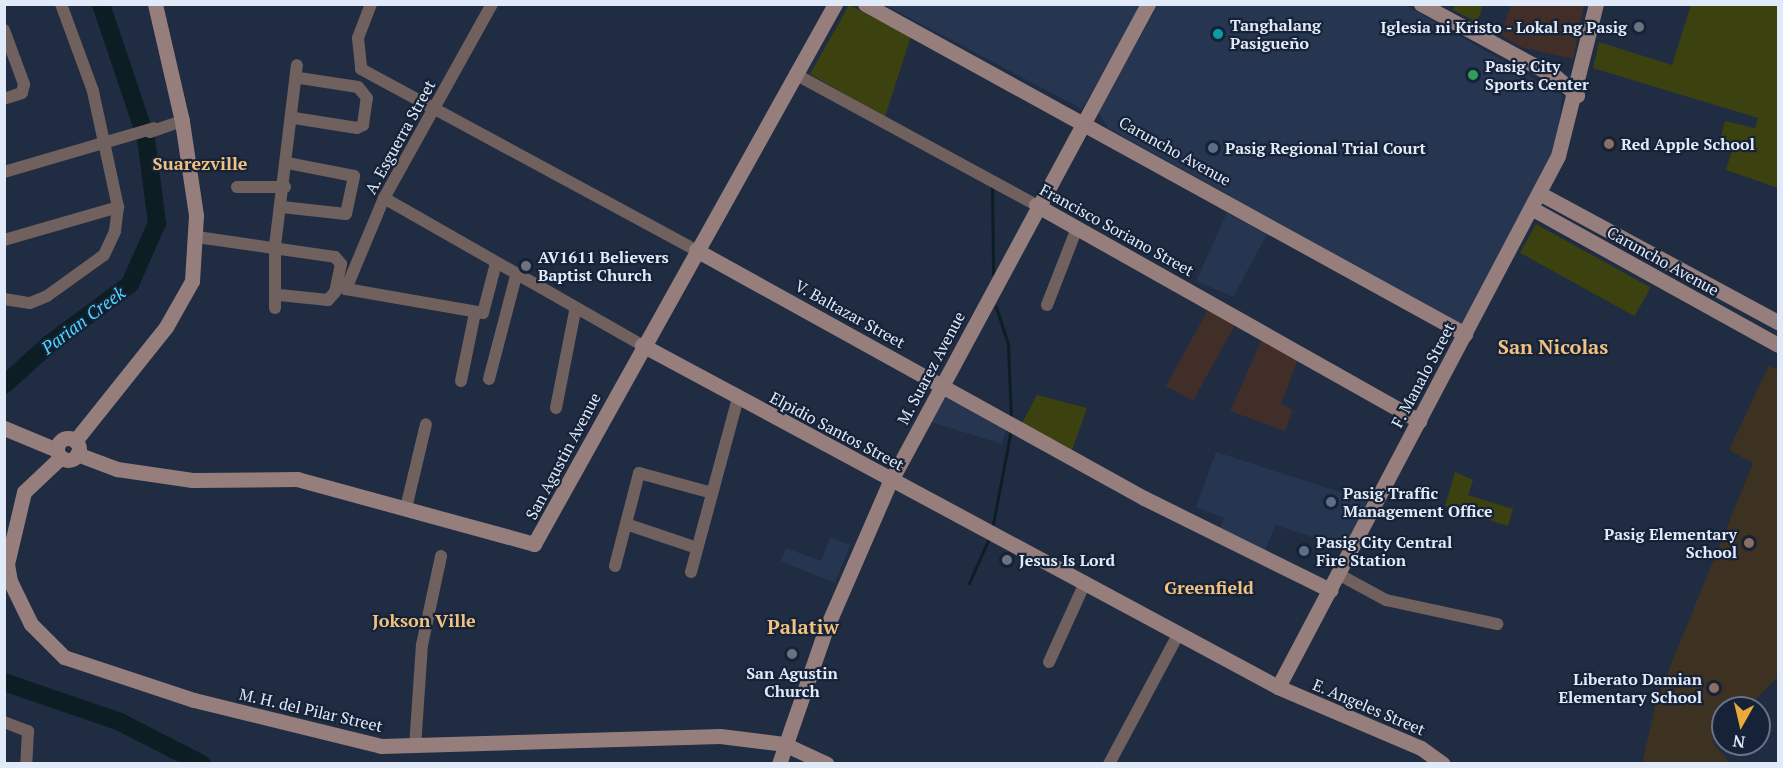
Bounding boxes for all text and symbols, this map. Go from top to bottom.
place label: Tanghalang Pasigueño [1230,15,1321,53]
place label: Iglesia ni Kristo - Lokal ng Pasig [1379,17,1627,37]
marker: Iglesia ni Kristo - Lokal ng Pasig [1632,20,1646,34]
marker: Tanghalang Pasigueño [1211,27,1225,41]
place label: Pasig City Sports Center [1485,56,1589,94]
marker: Pasig City Sports Center [1466,68,1480,82]
street label: A. Esguerra Street [361,76,439,198]
street label: Caruncho Avenue [1116,112,1234,190]
place label: Red Apple School [1621,134,1755,154]
marker: Red Apple School [1602,137,1616,151]
place label: Pasig Regional Trial Court [1225,138,1426,158]
marker: Pasig Regional Trial Court [1206,141,1220,155]
district label: Suarezville [152,152,248,174]
street label: Francisco Soriano Street [1037,180,1197,280]
street label: Caruncho Avenue [1604,222,1722,300]
place label: AV1611 Believers Baptist Church [538,247,669,285]
marker: AV1611 Believers Baptist Church [519,259,533,273]
street label: V. Baltazar Street [791,276,909,352]
water label: Parian Creek [37,282,129,358]
street label: M. Suarez Avenue [893,308,969,428]
street label: F. Manalo Street [1387,319,1459,431]
district label: San Nicolas [1498,334,1608,358]
street label: Elpidio Santos Street [767,388,907,474]
street label: San Agustin Avenue [521,389,605,523]
place label: Pasig Traffic Management Office [1343,483,1493,521]
marker: Pasig Traffic Management Office [1324,495,1338,509]
place label: Pasig Elementary School [1604,524,1737,562]
place label: Pasig City Central Fire Station [1316,532,1452,570]
marker: Pasig Elementary School [1742,536,1756,550]
marker: Pasig City Central Fire Station [1297,544,1311,558]
place label: Jesus Is Lord [1019,550,1115,570]
marker: Jesus Is Lord [1000,553,1014,567]
district label: Greenfield [1164,576,1254,598]
district label: Jokson Ville [372,609,476,631]
district label: Palatiw [767,614,839,638]
marker: San Agustin Church [785,647,799,661]
place label: San Agustin Church [746,663,838,701]
place label: Liberato Damian Elementary School [1558,669,1702,707]
street label: E. Angeles Street [1310,675,1428,739]
marker: Liberato Damian Elementary School [1707,681,1721,695]
street label: M. H. del Pilar Street [237,684,385,736]
north arrow [1711,696,1771,756]
text: N [1731,730,1746,754]

